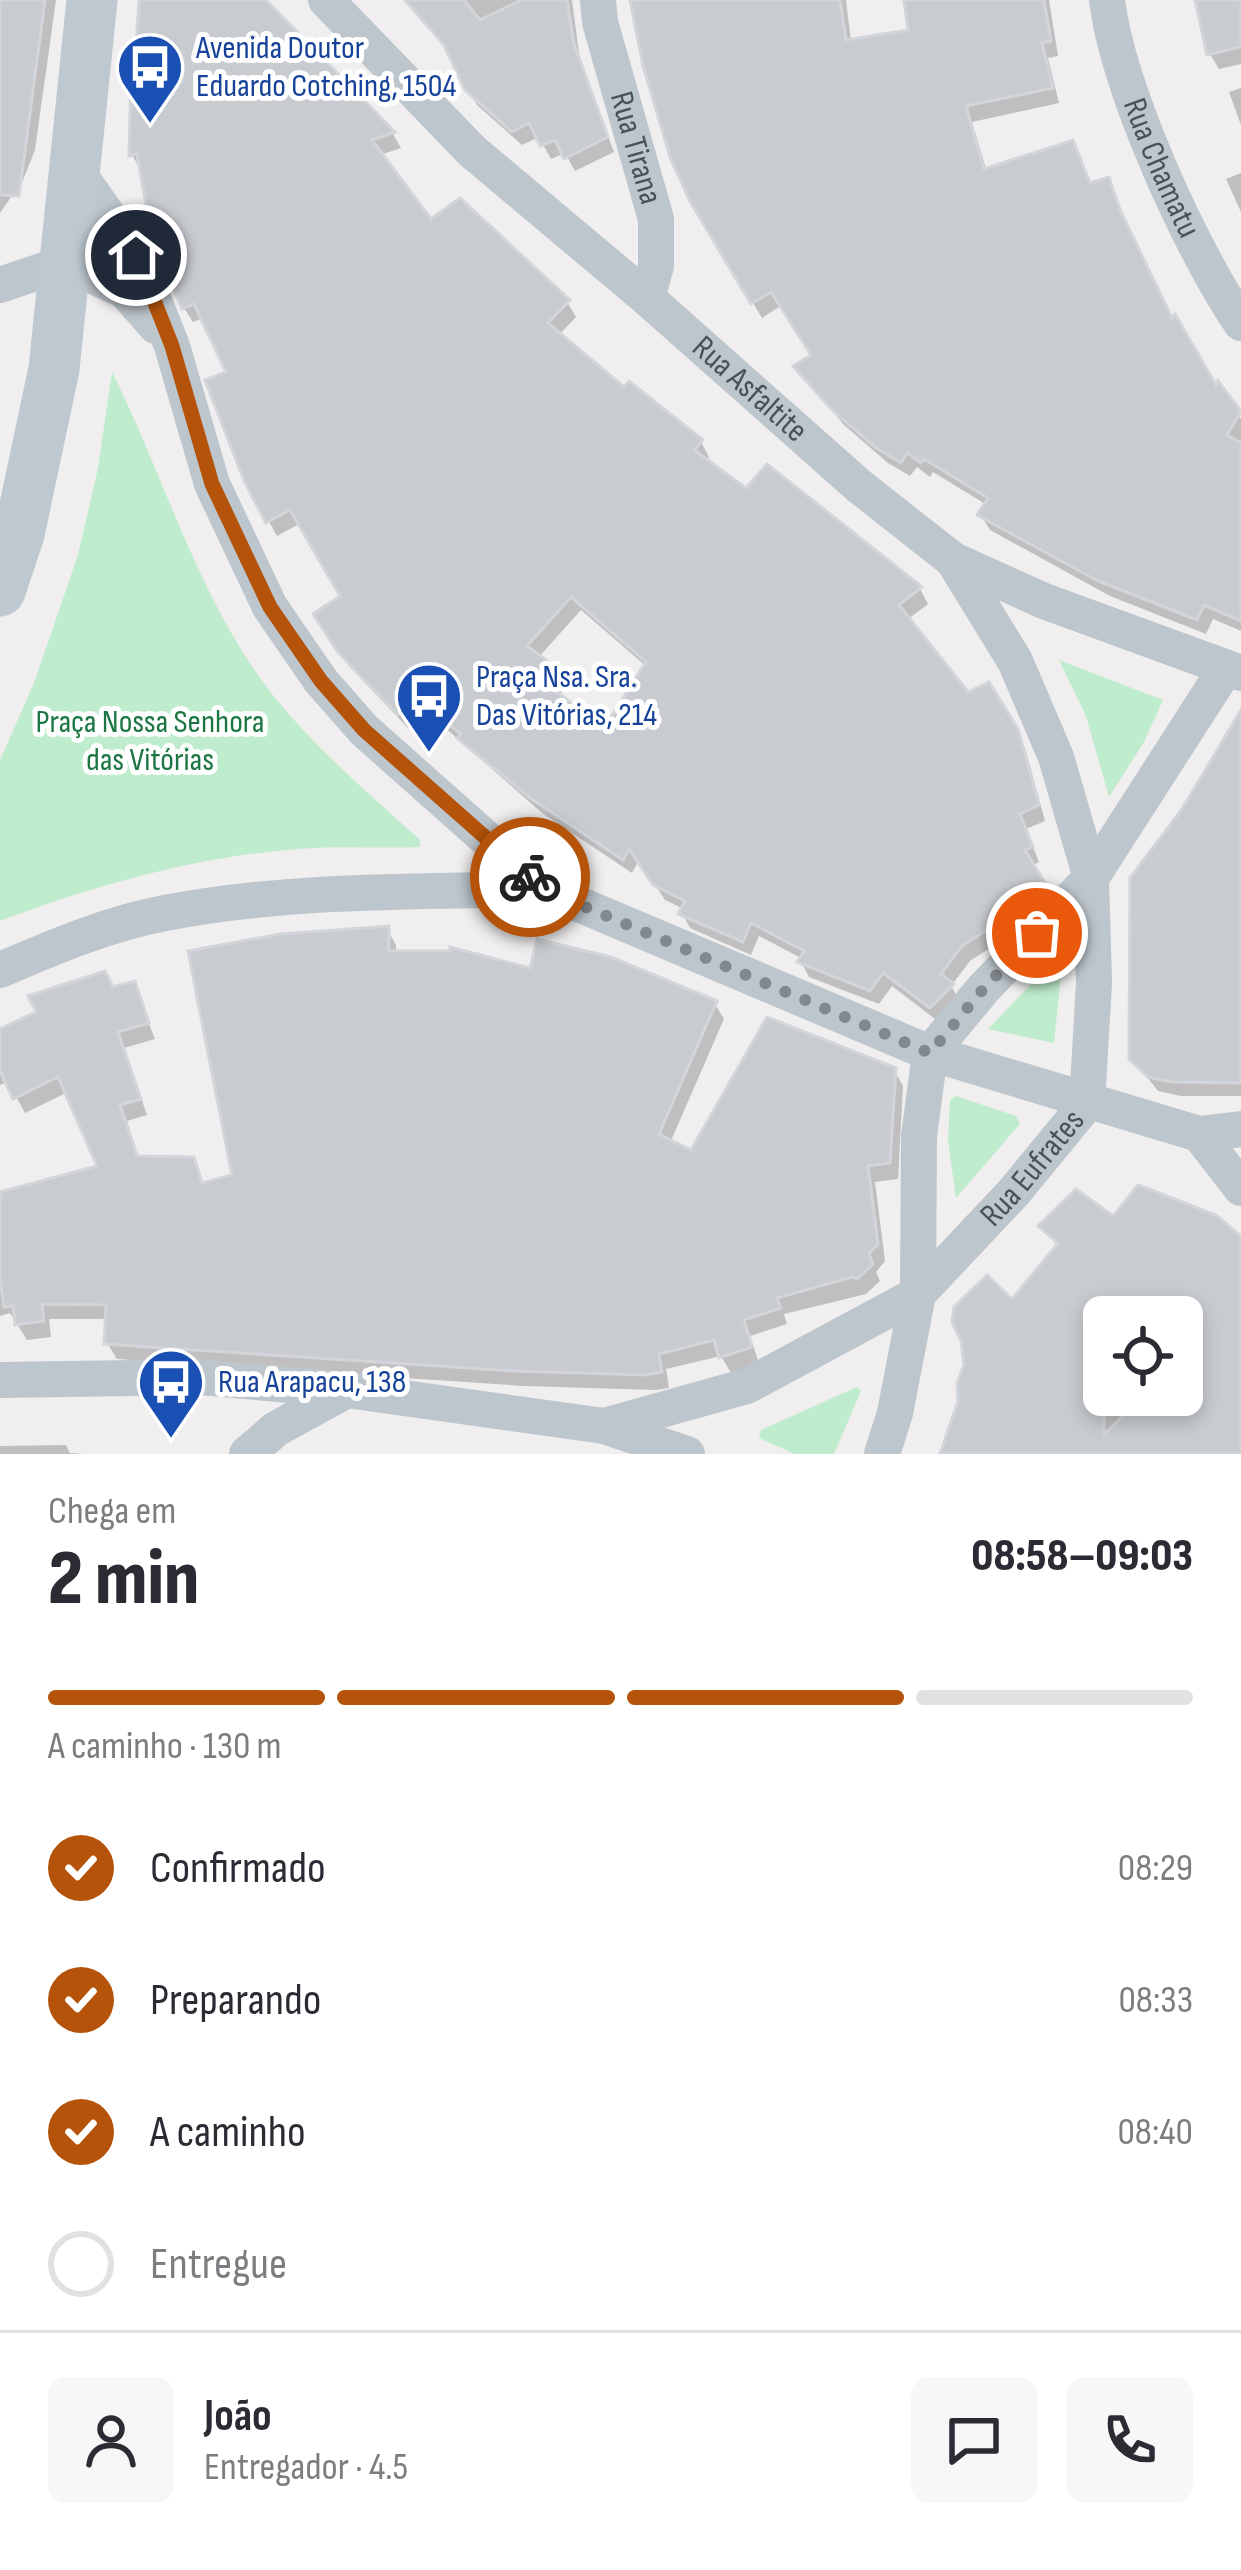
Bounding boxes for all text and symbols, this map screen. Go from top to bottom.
place label: Avenida Doutor Eduardo Cotching, 1504 [195,28,457,106]
bus stop icon: Avenida Doutor Eduardo Cotching, 1504 [115,32,185,126]
street label: Rua Tirana [601,87,671,209]
street label: Rua Chamatu [1114,93,1209,244]
pin [85,204,187,306]
icon: home [103,222,169,288]
street label: Rua Asfaltite [684,328,816,451]
place label: Praça Nsa. Sra. Das Vitórias, 214 [476,657,657,735]
bus stop icon: Praça Nsa. Sra. Das Vitórias, 214 [394,661,464,755]
park label: Praça Nossa Senhora das Vitórias [36,702,264,780]
courier [470,817,590,937]
icon: bike [497,844,563,910]
pin [986,882,1088,984]
icon: bag [1004,900,1070,966]
street label: Rua Eufrates [972,1102,1093,1235]
map controls [1083,1296,1203,1416]
button: locate [1083,1296,1203,1416]
bus stop icon: Rua Arapacu, 138 [136,1347,206,1441]
place label: Rua Arapacu, 138 [218,1362,406,1402]
text: Chega em [48,1488,176,1535]
text: 08:58–09:03 [971,1529,1193,1584]
text: 2 min [48,1533,199,1626]
text: A caminho · 130 m [48,1723,282,1770]
icon: check [48,1835,114,1901]
text: Confirmado [150,1841,326,1896]
text: 08:29 [1118,1845,1193,1892]
icon: check [48,1967,114,2033]
text: Preparando [150,1973,321,2028]
text: 08:33 [1118,1977,1193,2024]
icon: check [48,2099,114,2165]
text: A caminho [150,2105,306,2160]
text: 08:40 [1117,2109,1193,2156]
text: Entregue [150,2237,287,2292]
button: person [48,2377,174,2503]
button: chat [911,2377,1037,2503]
button: phone [1067,2377,1193,2503]
text: João [204,2389,272,2444]
text: Entregador · 4.5 [204,2444,408,2491]

